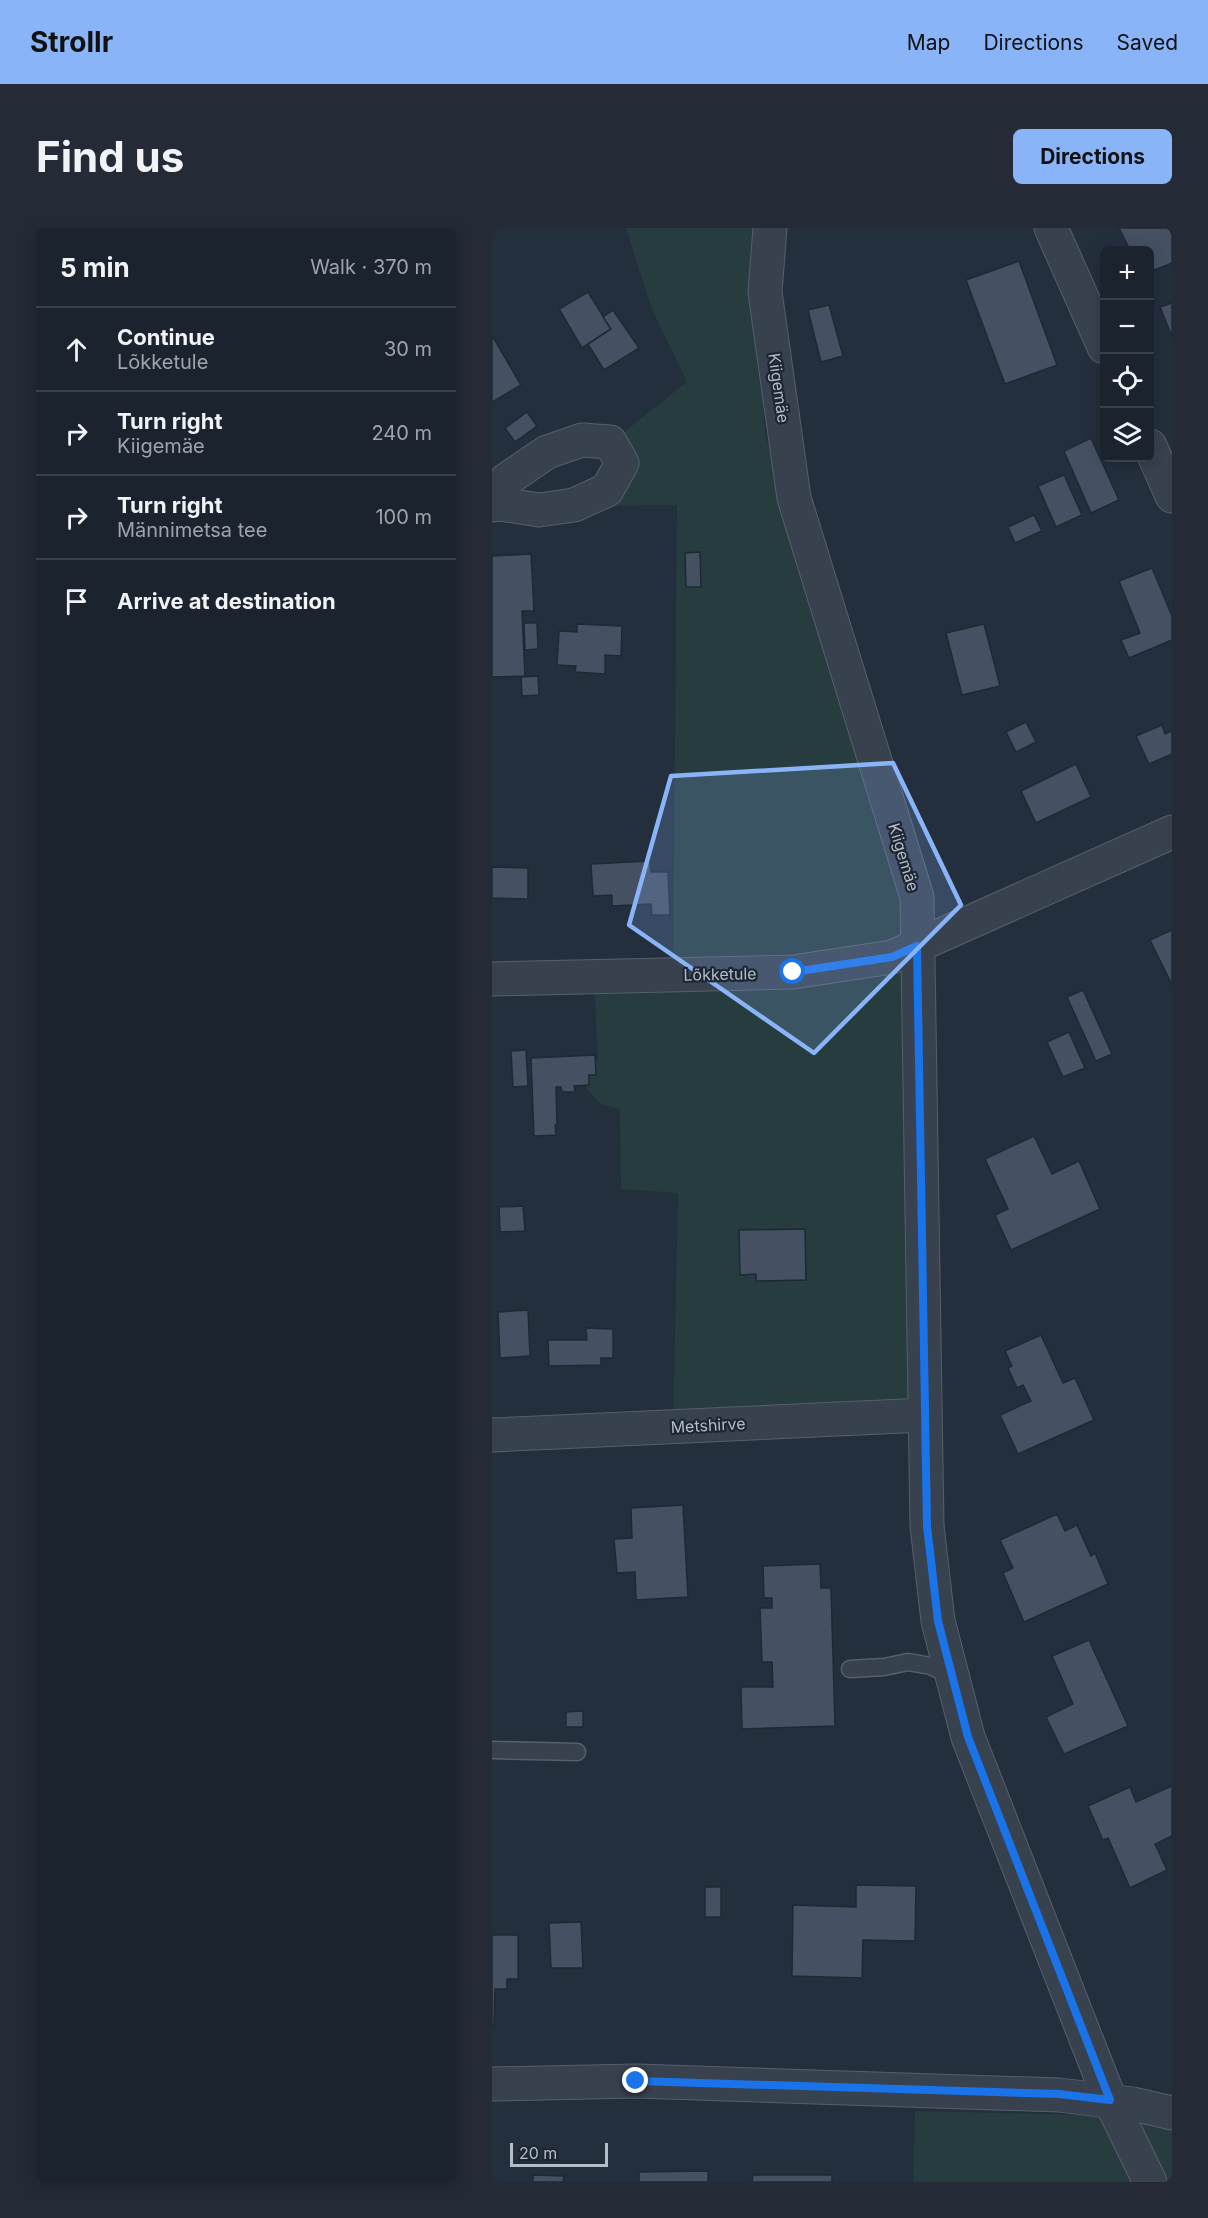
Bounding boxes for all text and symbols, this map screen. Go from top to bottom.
text: Strollr [30,25,113,59]
text: Map [907,30,950,55]
text: Directions [983,30,1084,55]
text: Saved [1117,30,1178,55]
button: Directions [1013,129,1172,184]
text: Find us [36,131,184,182]
map controls [1100,246,1154,462]
button: + [1100,246,1154,300]
text: 5 min [60,252,130,283]
text: Walk · 370 m [310,255,432,279]
button: − [1100,300,1154,354]
text: Continue [117,324,215,350]
icon: ahead [60,333,93,366]
text: 30 m [384,337,432,361]
text: Lõkketule [117,350,208,374]
street label: Kiigemäe [764,352,794,424]
button: locate [1100,354,1154,408]
text: Turn right [117,408,223,434]
button: layers [1100,408,1154,462]
icon: right [60,417,93,450]
text: 240 m [371,421,432,445]
text: Kiigemäe [117,434,205,458]
text: Turn right [117,492,223,518]
icon: right [60,501,93,534]
text: 100 m [375,505,432,529]
text: Männimetsa tee [117,518,267,542]
icon: arrive [60,585,93,618]
text: Arrive at destination [117,588,336,614]
street label: Kiigemäe [884,821,924,893]
route start [779,958,805,984]
street label: Lõkketule [683,963,757,985]
street label: Metshirve [670,1413,746,1437]
route end [622,2067,648,2093]
scale bar [510,2140,608,2168]
text: 20 m [519,2143,557,2163]

